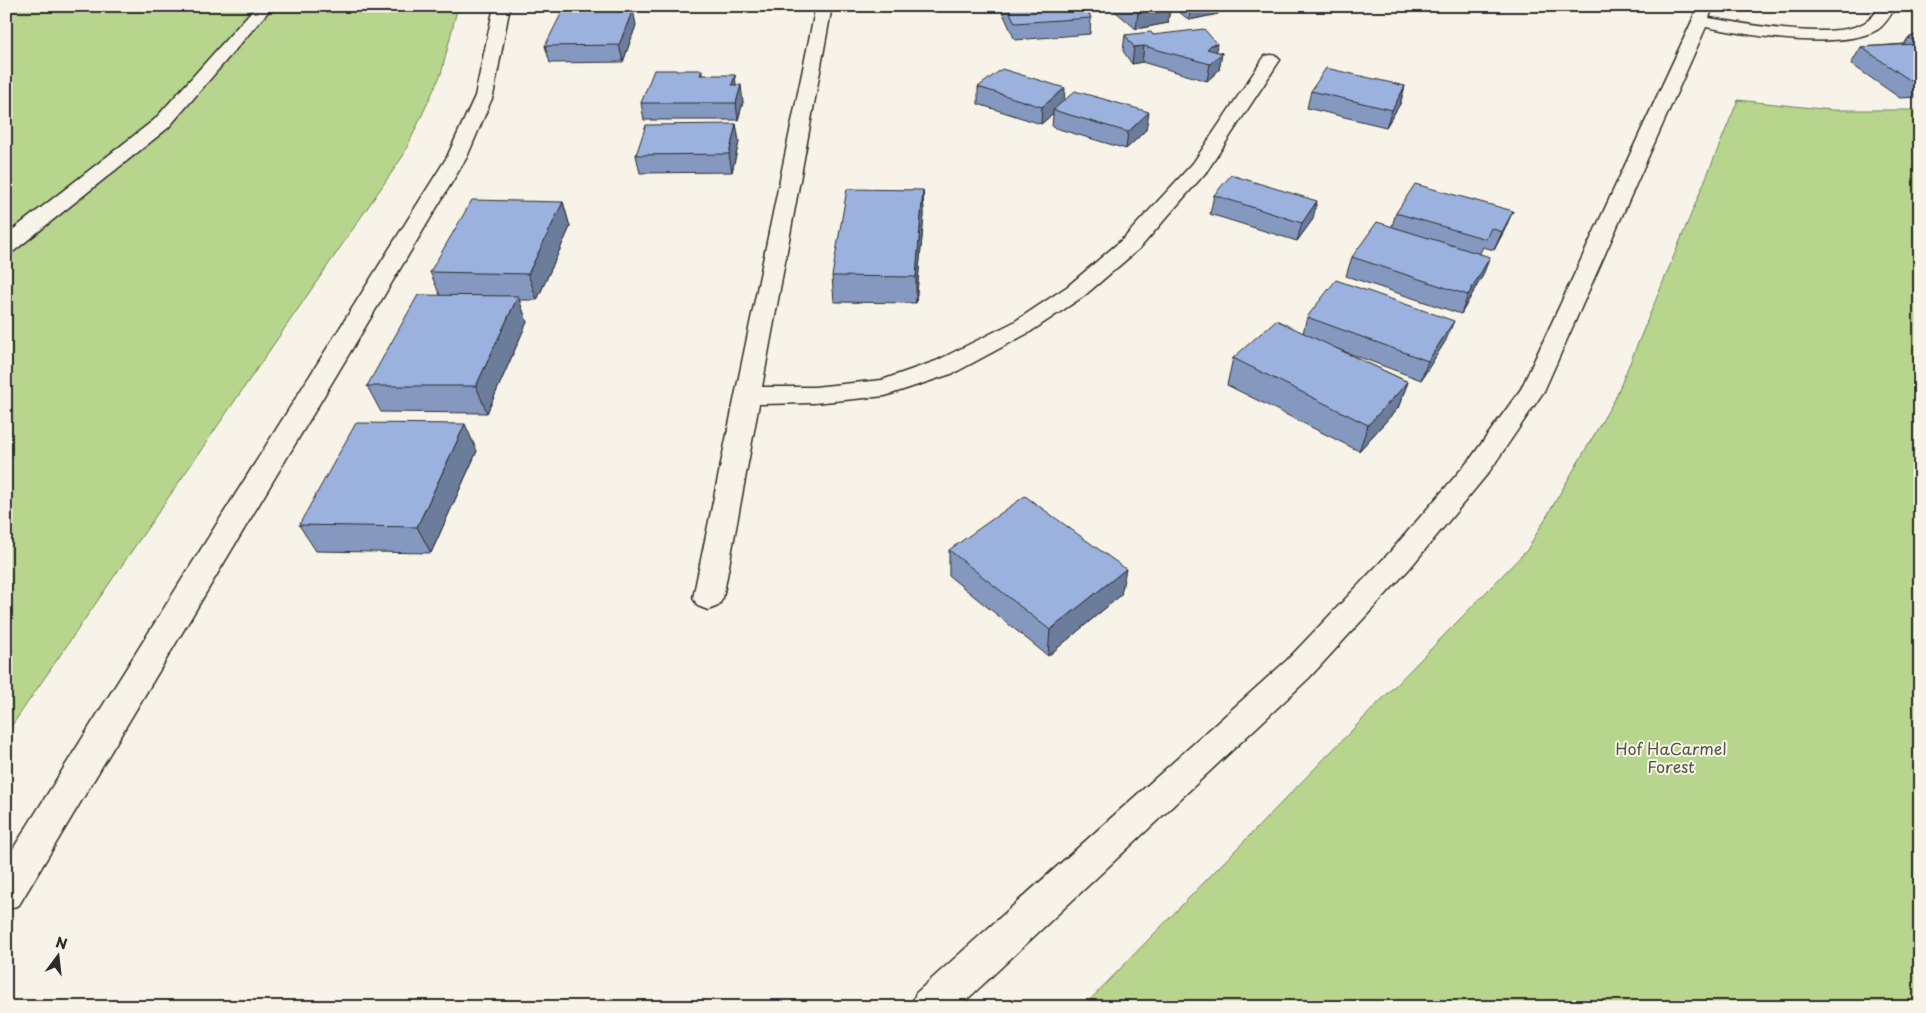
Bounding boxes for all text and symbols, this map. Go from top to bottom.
park label: Hof HaCarmel Forest [1615,736,1727,778]
north arrow [32,930,82,980]
text: N [53,931,70,955]

